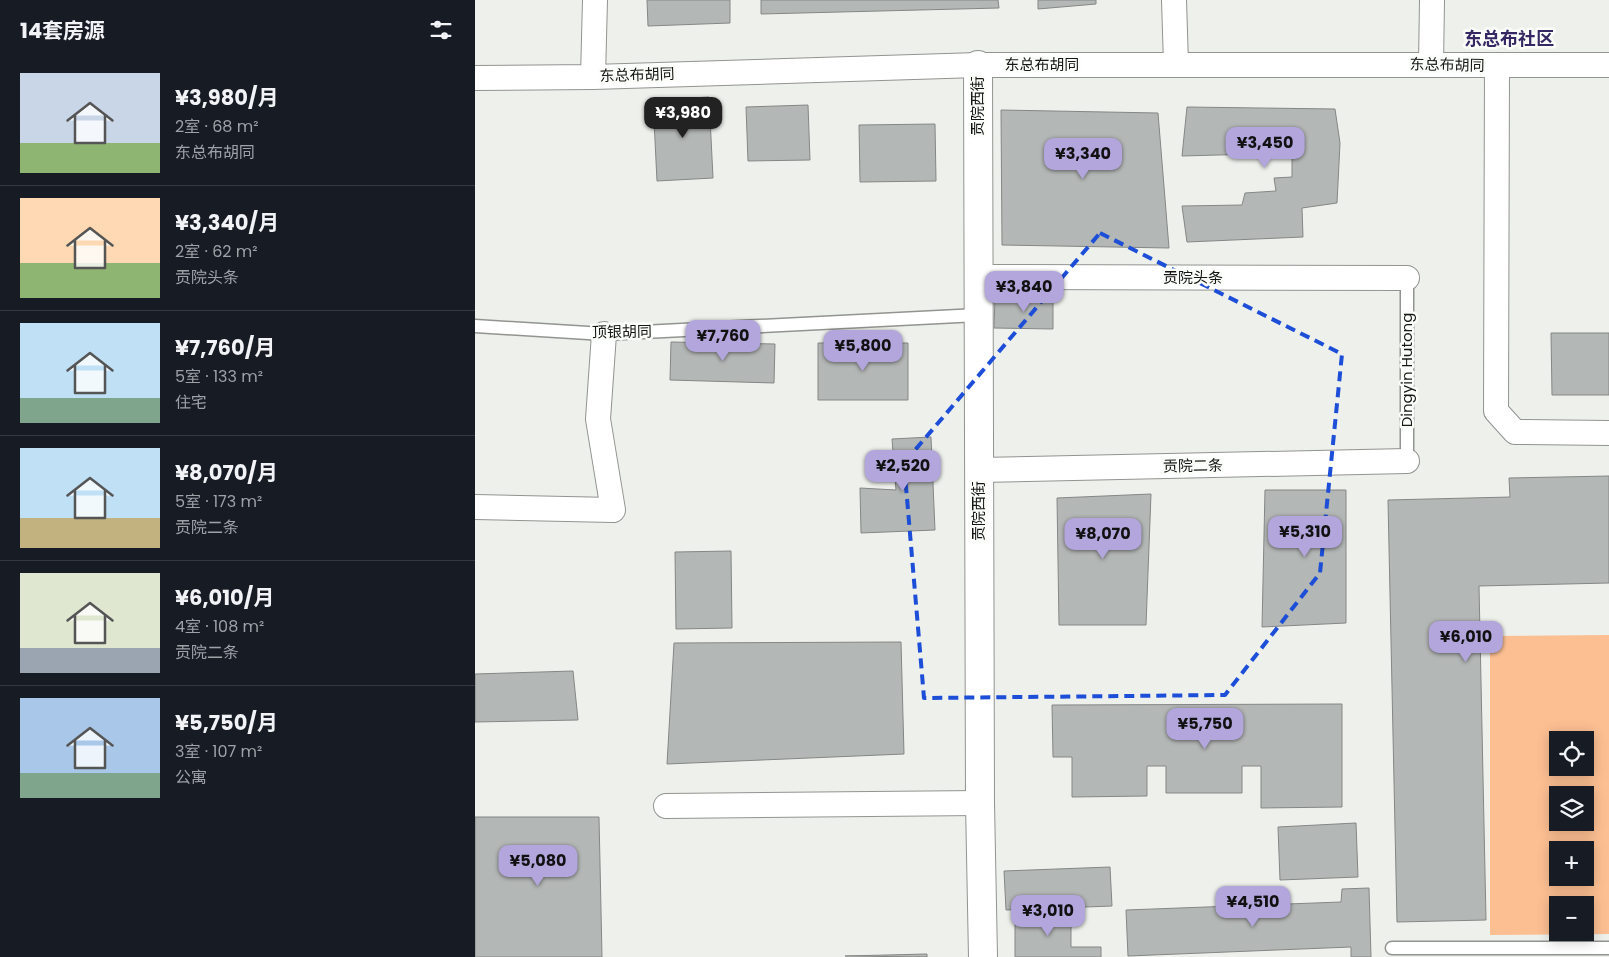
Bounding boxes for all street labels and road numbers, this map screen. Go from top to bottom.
street label: 东总布胡同 [1409,53,1485,76]
street label: 东总布胡同 [1004,54,1080,75]
street label: 东总布胡同 [599,63,675,86]
street label: 贡院西街 [967,76,988,136]
street label: 贡院头条 [1163,267,1223,288]
street label: Dingyin Hutong [1396,313,1417,427]
street label: 顶银胡同 [592,320,652,343]
street label: 贡院二条 [1163,454,1223,477]
street label: 贡院西街 [968,481,989,541]

